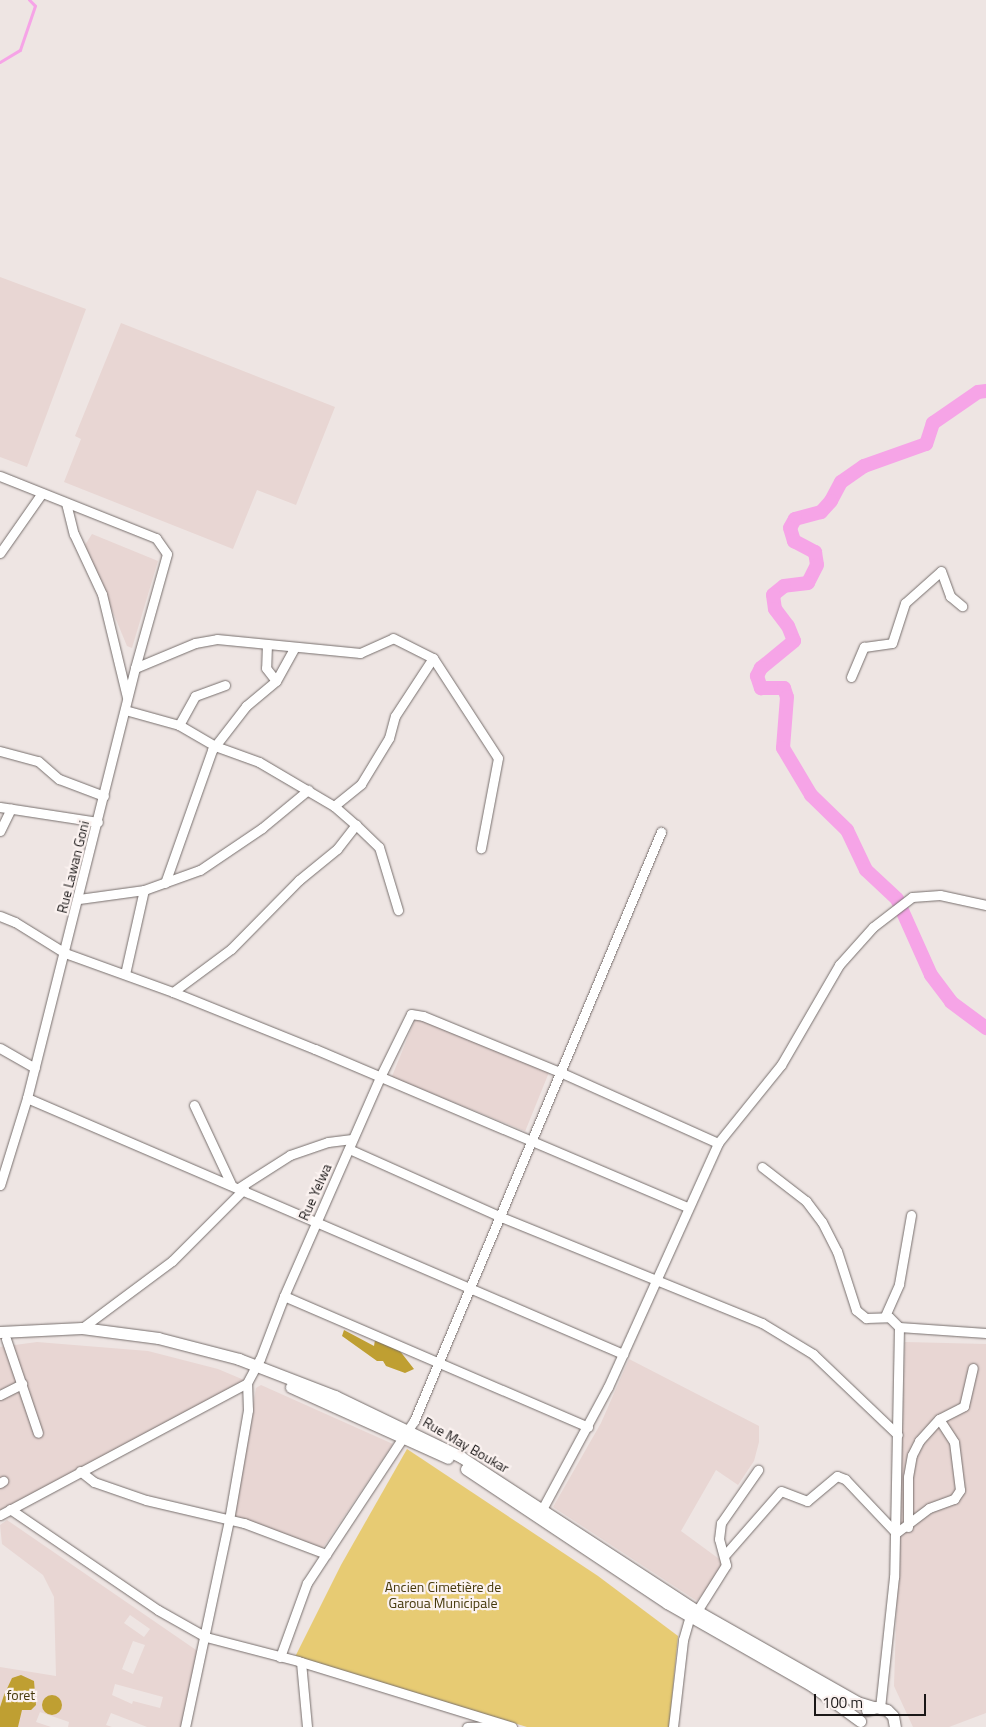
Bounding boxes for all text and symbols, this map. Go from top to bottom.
street label: Rue Lawan Goni [53,819,93,915]
street label: Rue Yelwa [295,1161,335,1223]
street label: Rue May Boukar [420,1414,512,1476]
park label: Ancien Cimetière de Garoua Municipale [385,1579,501,1611]
scale bar [816,1684,928,1716]
park label: foret [7,1687,35,1703]
text: 100 m [822,1691,863,1714]

